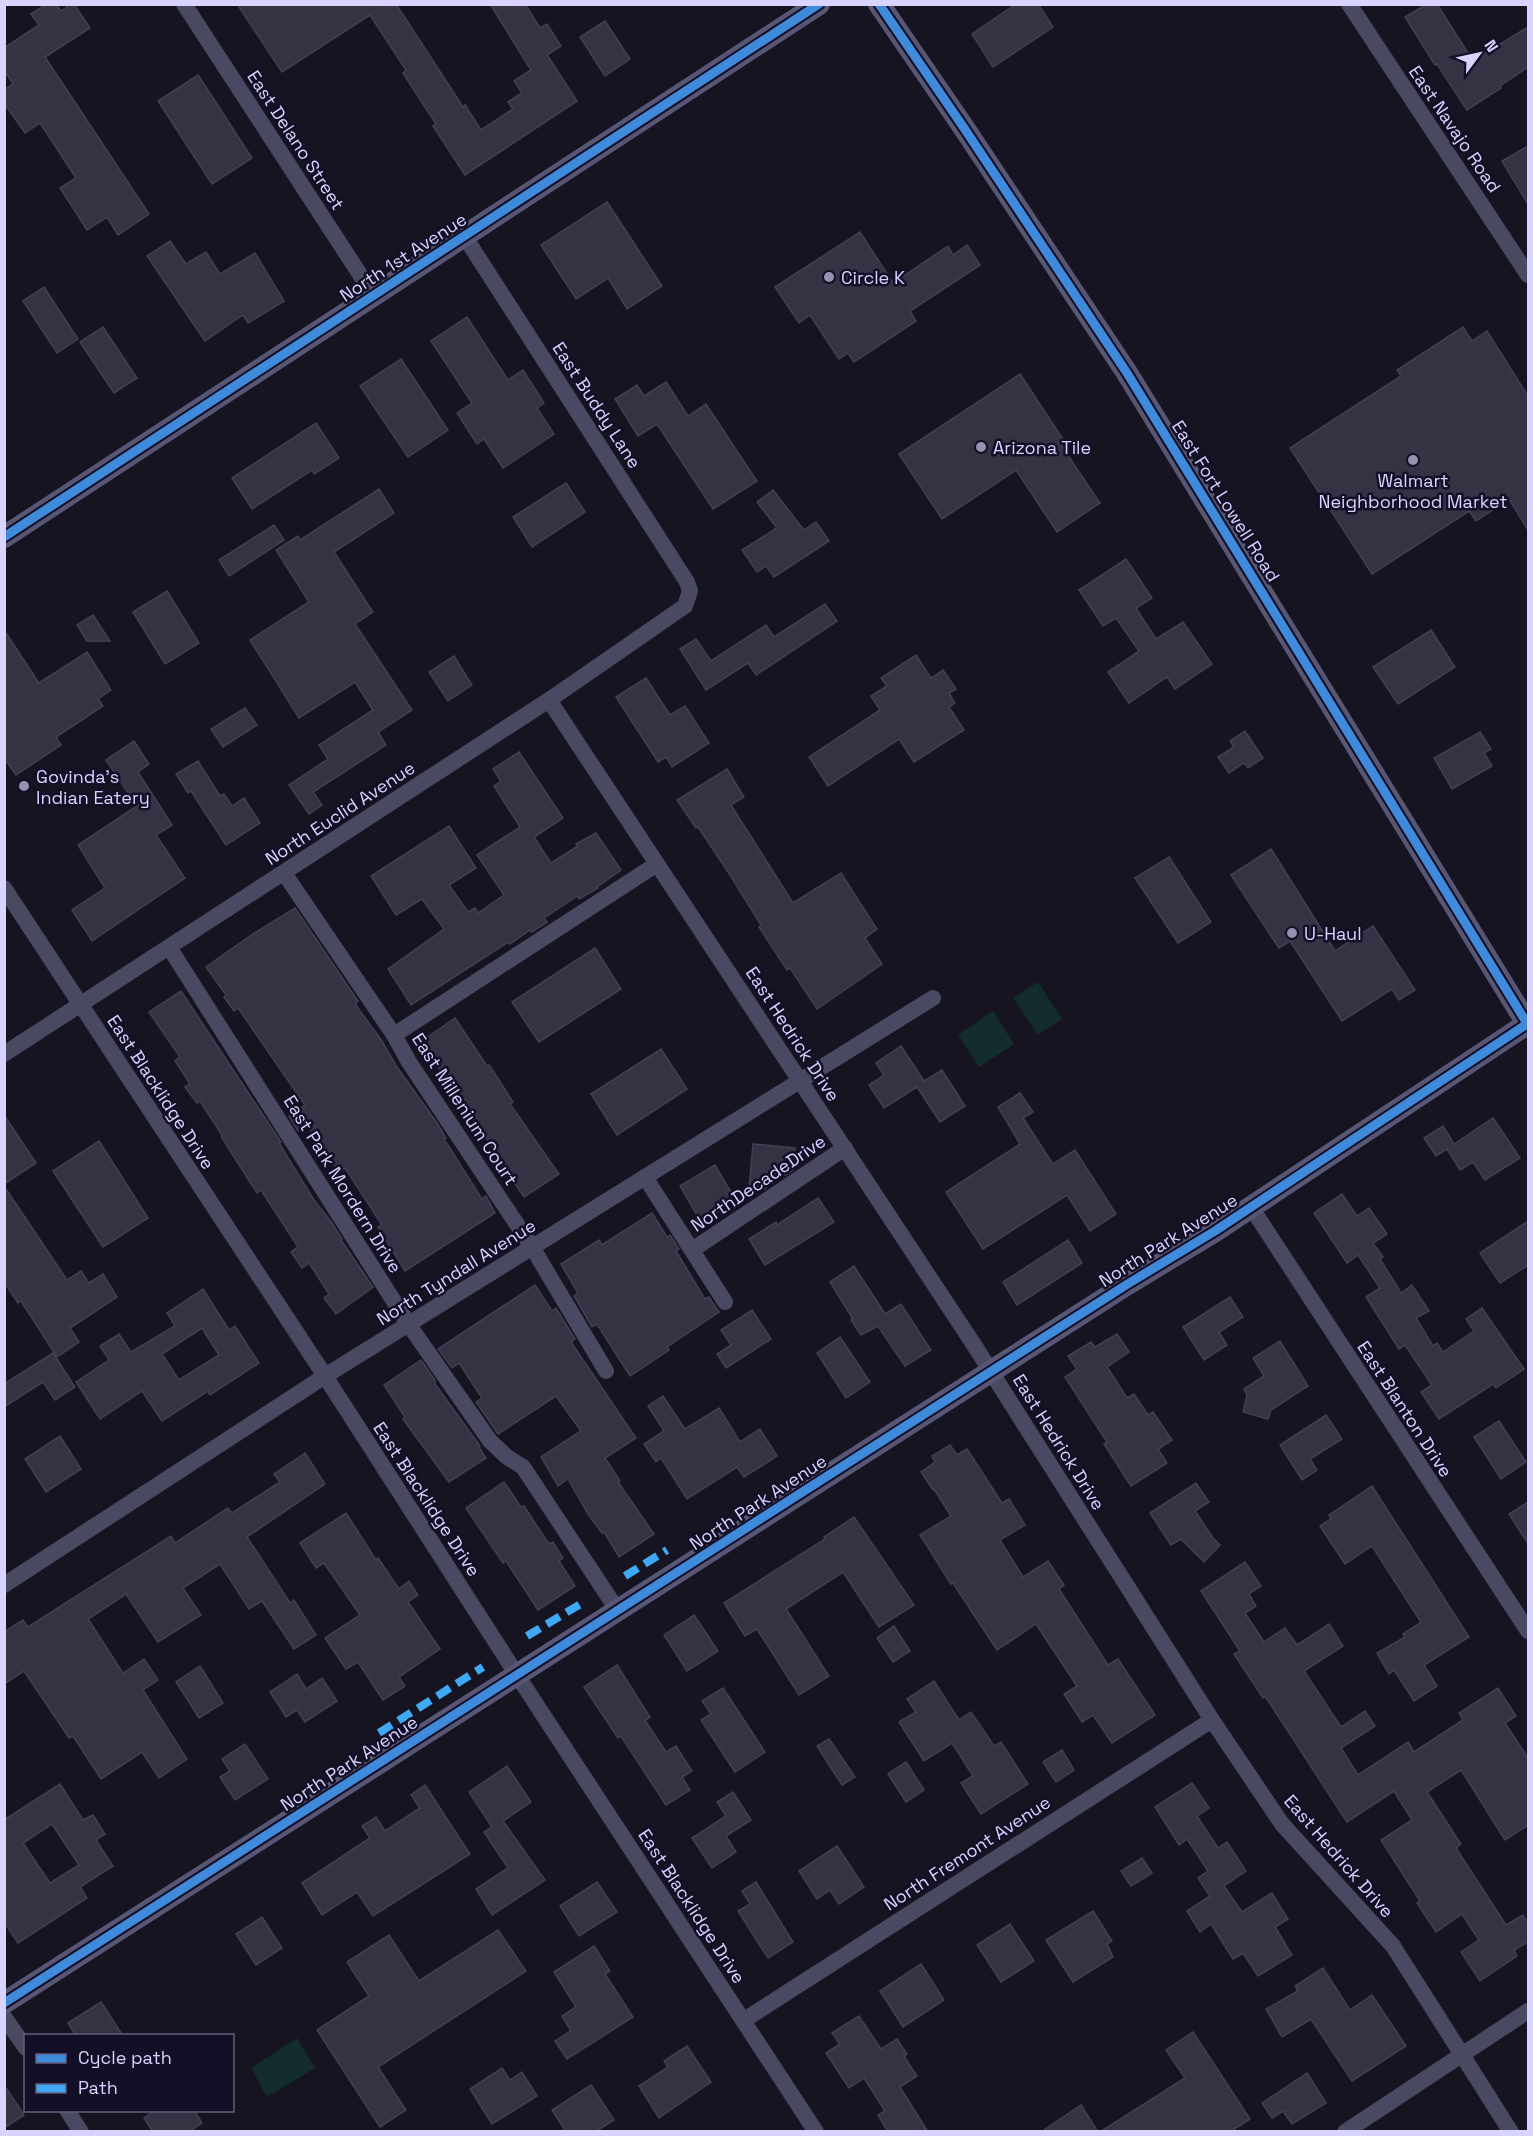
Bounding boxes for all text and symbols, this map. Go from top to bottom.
north arrow [1449,24,1509,84]
text: N [1479,36,1503,56]
street label: East Navajo Road [1404,61,1506,197]
street label: East Delano Street [242,66,350,214]
street label: North 1st Avenue [335,207,471,307]
place label: Circle K [841,266,905,289]
marker: Circle K [822,270,836,284]
street label: East Buddy Lane [548,337,646,473]
street label: East Fort Lowell Road [1167,416,1285,586]
place label: Arizona Tile [993,436,1091,459]
marker: Arizona Tile [974,440,988,454]
marker: Walmart Neighborhood Market [1406,453,1420,467]
place label: Walmart Neighborhood Market [1318,469,1508,513]
street label: North Euclid Avenue [261,756,419,870]
place label: Govinda's Indian Eatery [36,765,150,809]
marker: Govinda's Indian Eatery [17,779,31,793]
place label: U-Haul [1304,922,1362,945]
marker: U-Haul [1285,926,1299,940]
street label: East Hedrick Drive [741,962,845,1106]
street label: East Blacklidge Drive [102,1010,220,1174]
street label: East Millenium Court [407,1028,523,1190]
street label: East Park Mordern Drive [279,1091,407,1277]
street label: NorthDecadeDrive [686,1129,830,1237]
street label: North Park Avenue [1094,1188,1242,1292]
street label: North Tyndall Avenue [372,1214,540,1330]
street label: East Blanton Drive [1352,1337,1458,1481]
street label: East Hedrick Drive [1008,1370,1110,1514]
street label: East Blacklidge Drive [368,1417,486,1581]
street label: North Park Avenue [685,1449,831,1555]
street label: North Park Avenue [276,1710,422,1816]
street label: North Fremont Avenue [879,1790,1055,1916]
street label: East Hedrick Drive [1279,1790,1399,1922]
street label: East Blacklidge Drive [633,1824,751,1988]
legend [24,2034,234,2112]
text: Cycle path [78,2046,172,2069]
text: Path [78,2076,118,2099]

